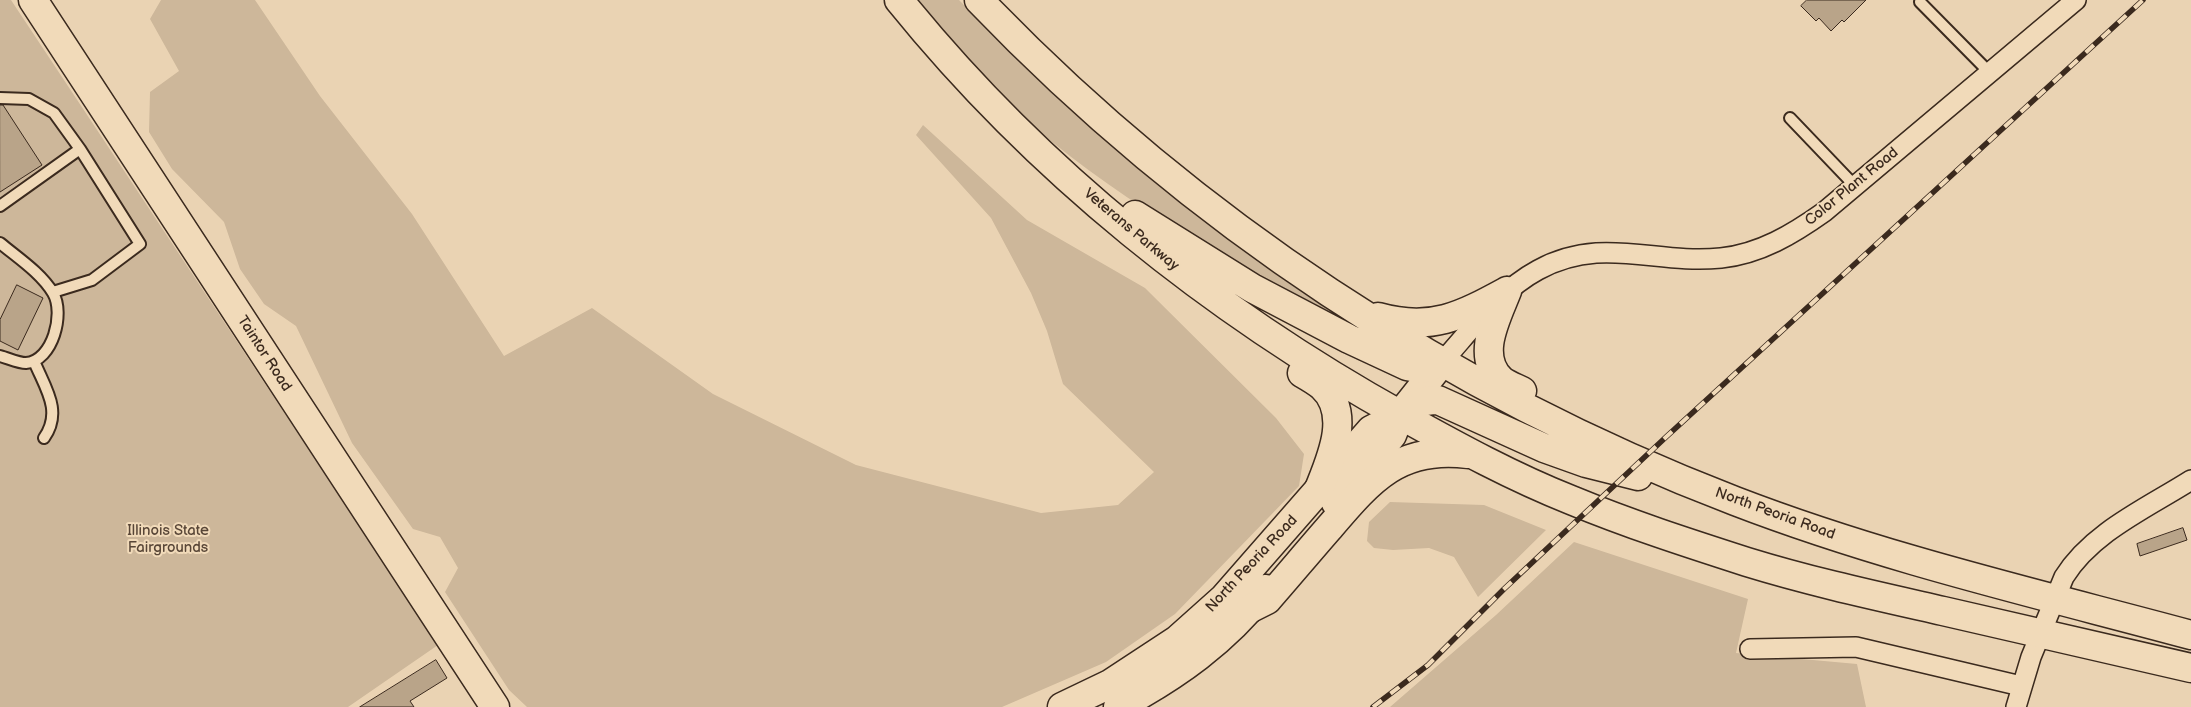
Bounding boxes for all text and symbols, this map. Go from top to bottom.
street label: Color Plant Road [1802,144,1902,230]
street label: Veterans Parkway [1080,185,1182,275]
street label: Taintor Road [233,313,295,395]
street label: North Peoria Road [1713,484,1837,544]
street label: North Peoria Road [1202,512,1302,616]
park label: Illinois State Fairgrounds [127,522,209,557]

